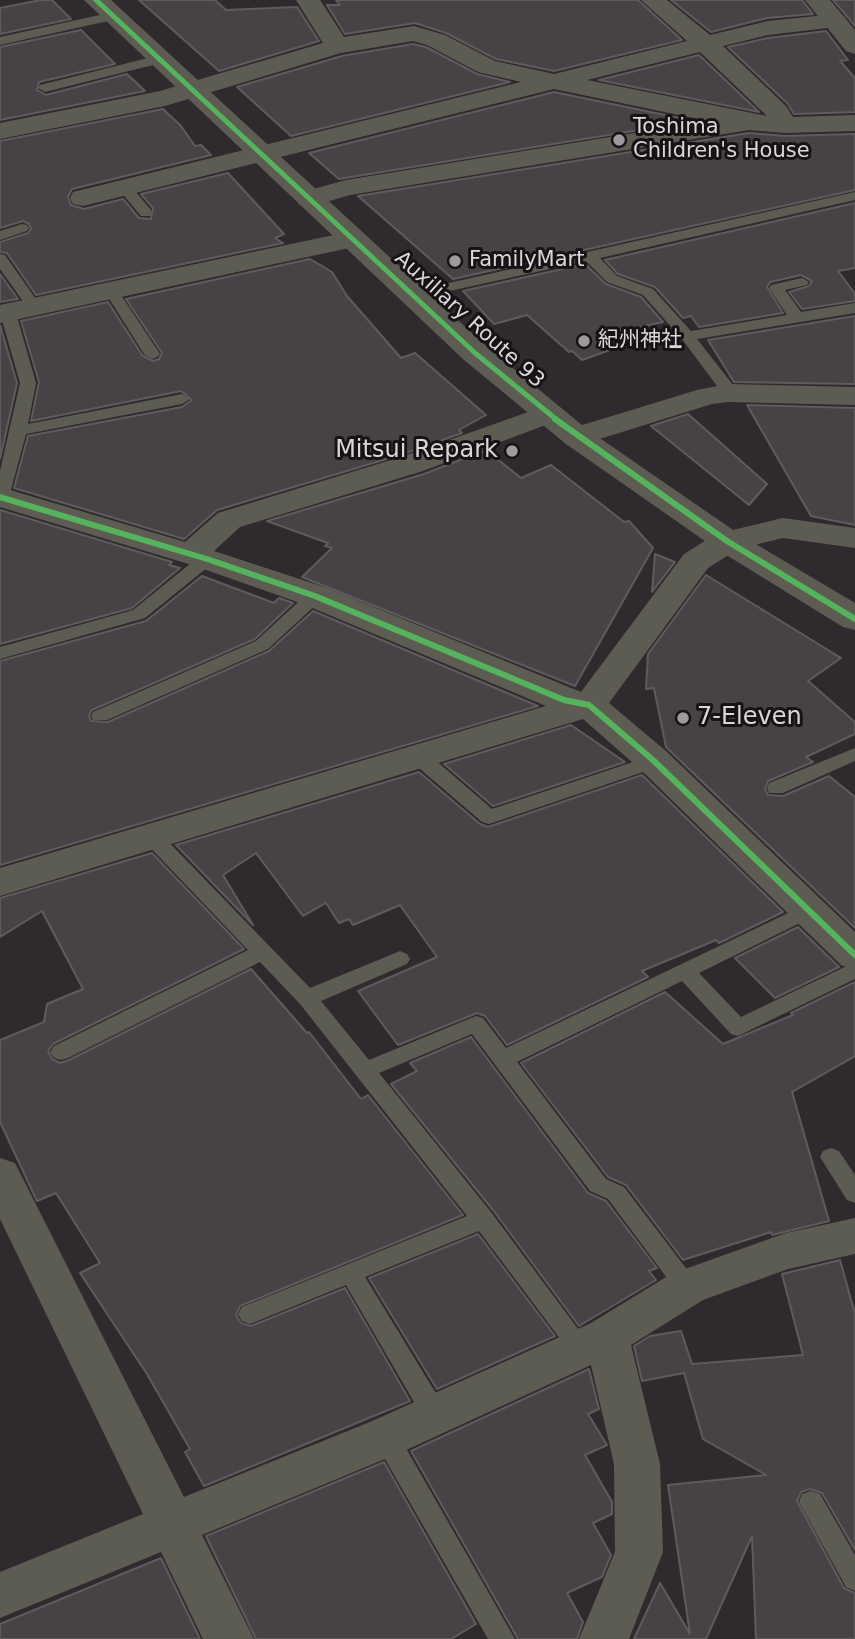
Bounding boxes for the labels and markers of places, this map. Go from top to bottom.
place label: Toshima Children's House [633,115,810,165]
marker: Toshima Children's House [611,132,627,148]
place label: FamilyMart [469,248,584,274]
marker: FamilyMart [447,253,463,269]
place label: 紀州神社 [598,328,682,354]
marker: 紀州神社 [576,333,592,349]
place label: Mitsui Repark [335,437,498,465]
marker: Mitsui Repark [504,443,520,459]
place label: 7-Eleven [697,704,802,732]
marker: 7-Eleven [675,710,691,726]

